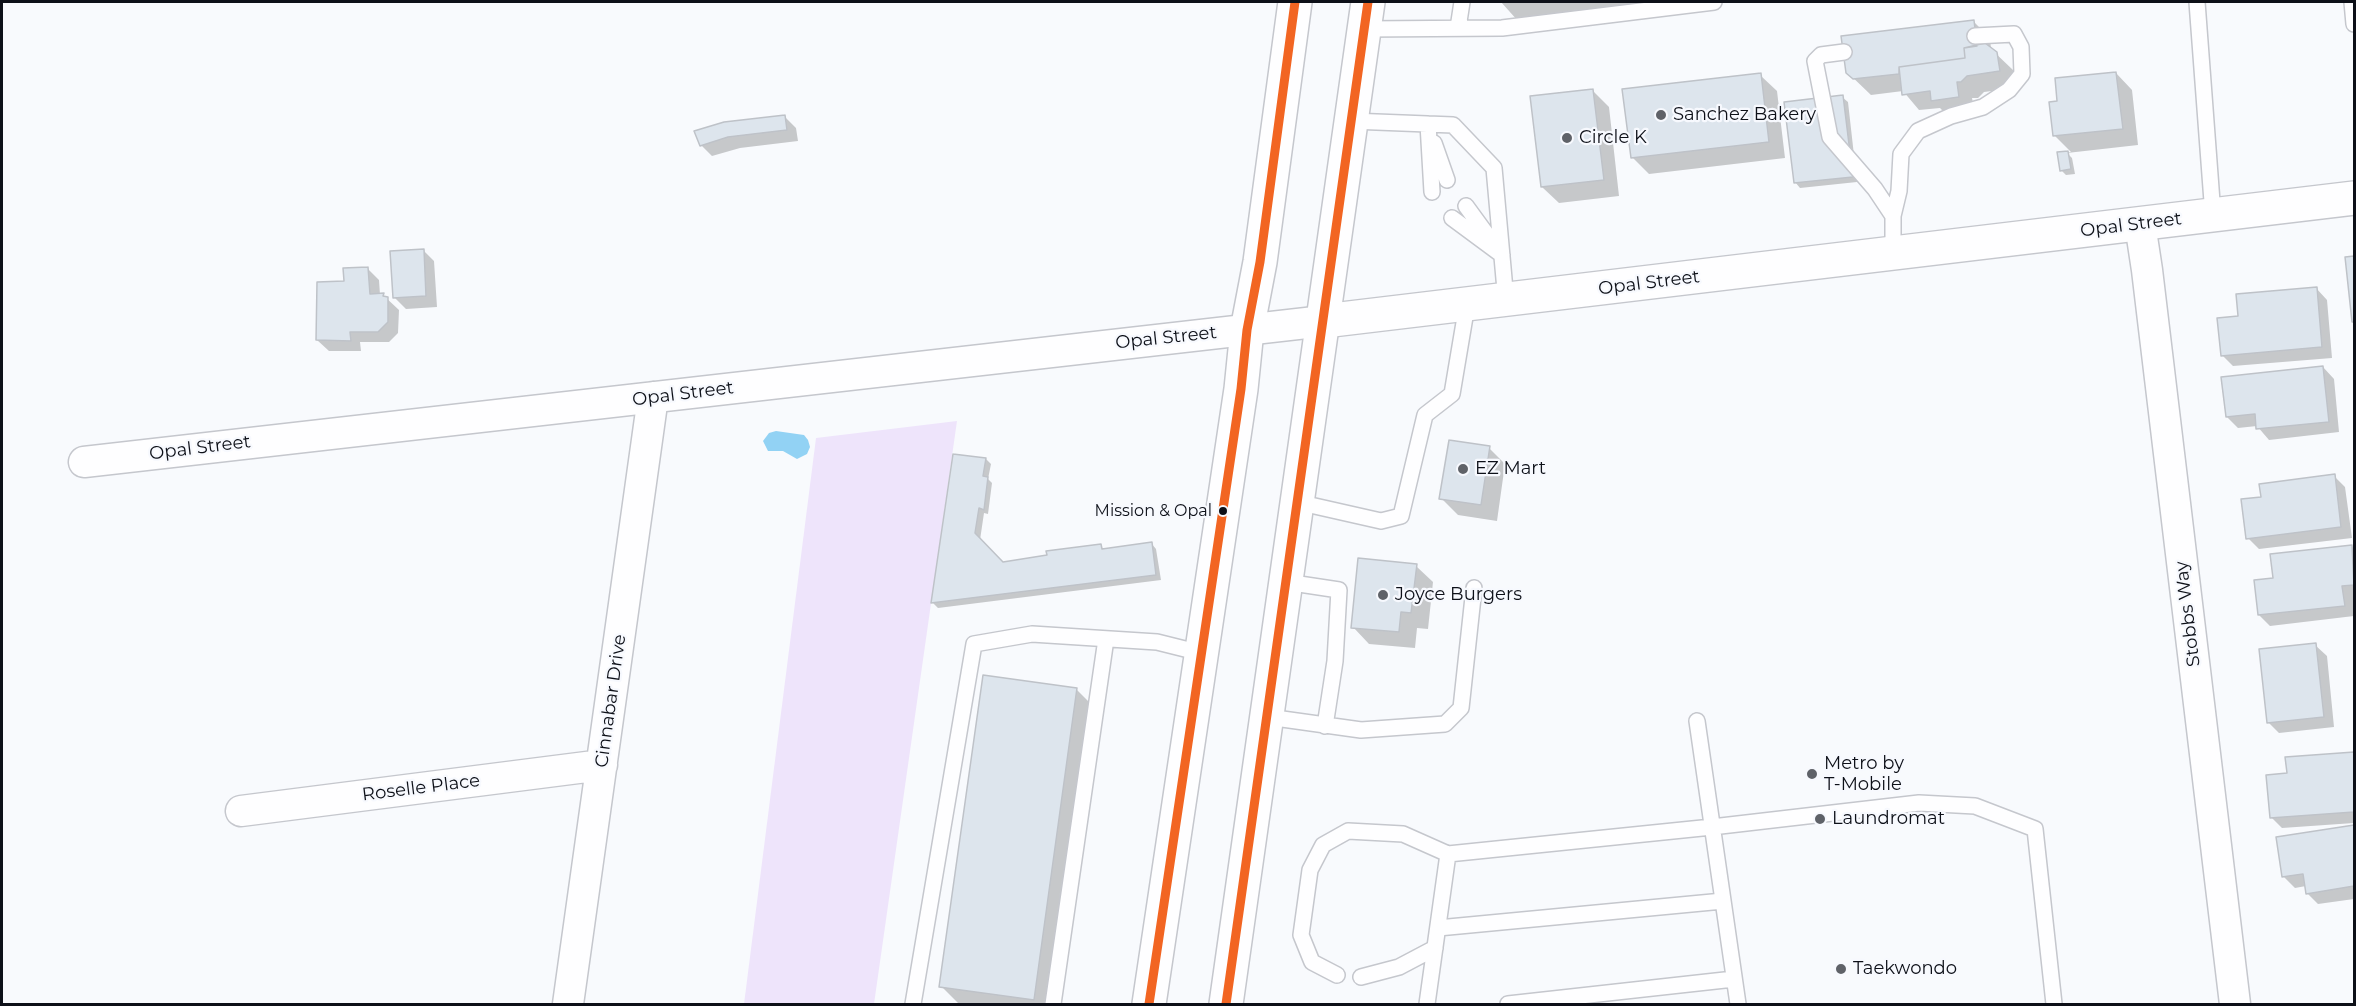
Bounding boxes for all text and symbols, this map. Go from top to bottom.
place label: Sanchez Bakery [1673,104,1816,126]
marker: Sanchez Bakery [1654,108,1668,122]
place label: Circle K [1579,127,1647,149]
marker: Circle K [1560,131,1574,145]
street label: Opal Street [2079,208,2183,242]
street label: Opal Street [1597,266,1701,300]
street label: Opal Street [1114,322,1218,354]
street label: Opal Street [631,377,735,411]
street label: Opal Street [148,431,252,465]
place label: EZ Mart [1475,458,1546,480]
marker: EZ Mart [1456,462,1470,476]
place label: Mission & Opal [1095,501,1212,521]
marker: Mission & Opal [1217,505,1229,517]
street label: Stobbs Way [2171,560,2205,668]
place label: Joyce Burgers [1395,584,1522,606]
marker: Joyce Burgers [1376,588,1390,602]
street label: Cinnabar Drive [591,633,631,769]
place label: Metro by T-Mobile [1824,753,1904,795]
marker: Metro by T-Mobile [1805,767,1819,781]
street label: Roselle Place [361,770,481,806]
place label: Laundromat [1832,808,1945,830]
marker: Laundromat [1813,812,1827,826]
place label: Taekwondo [1853,958,1957,980]
marker: Taekwondo [1834,962,1848,976]

